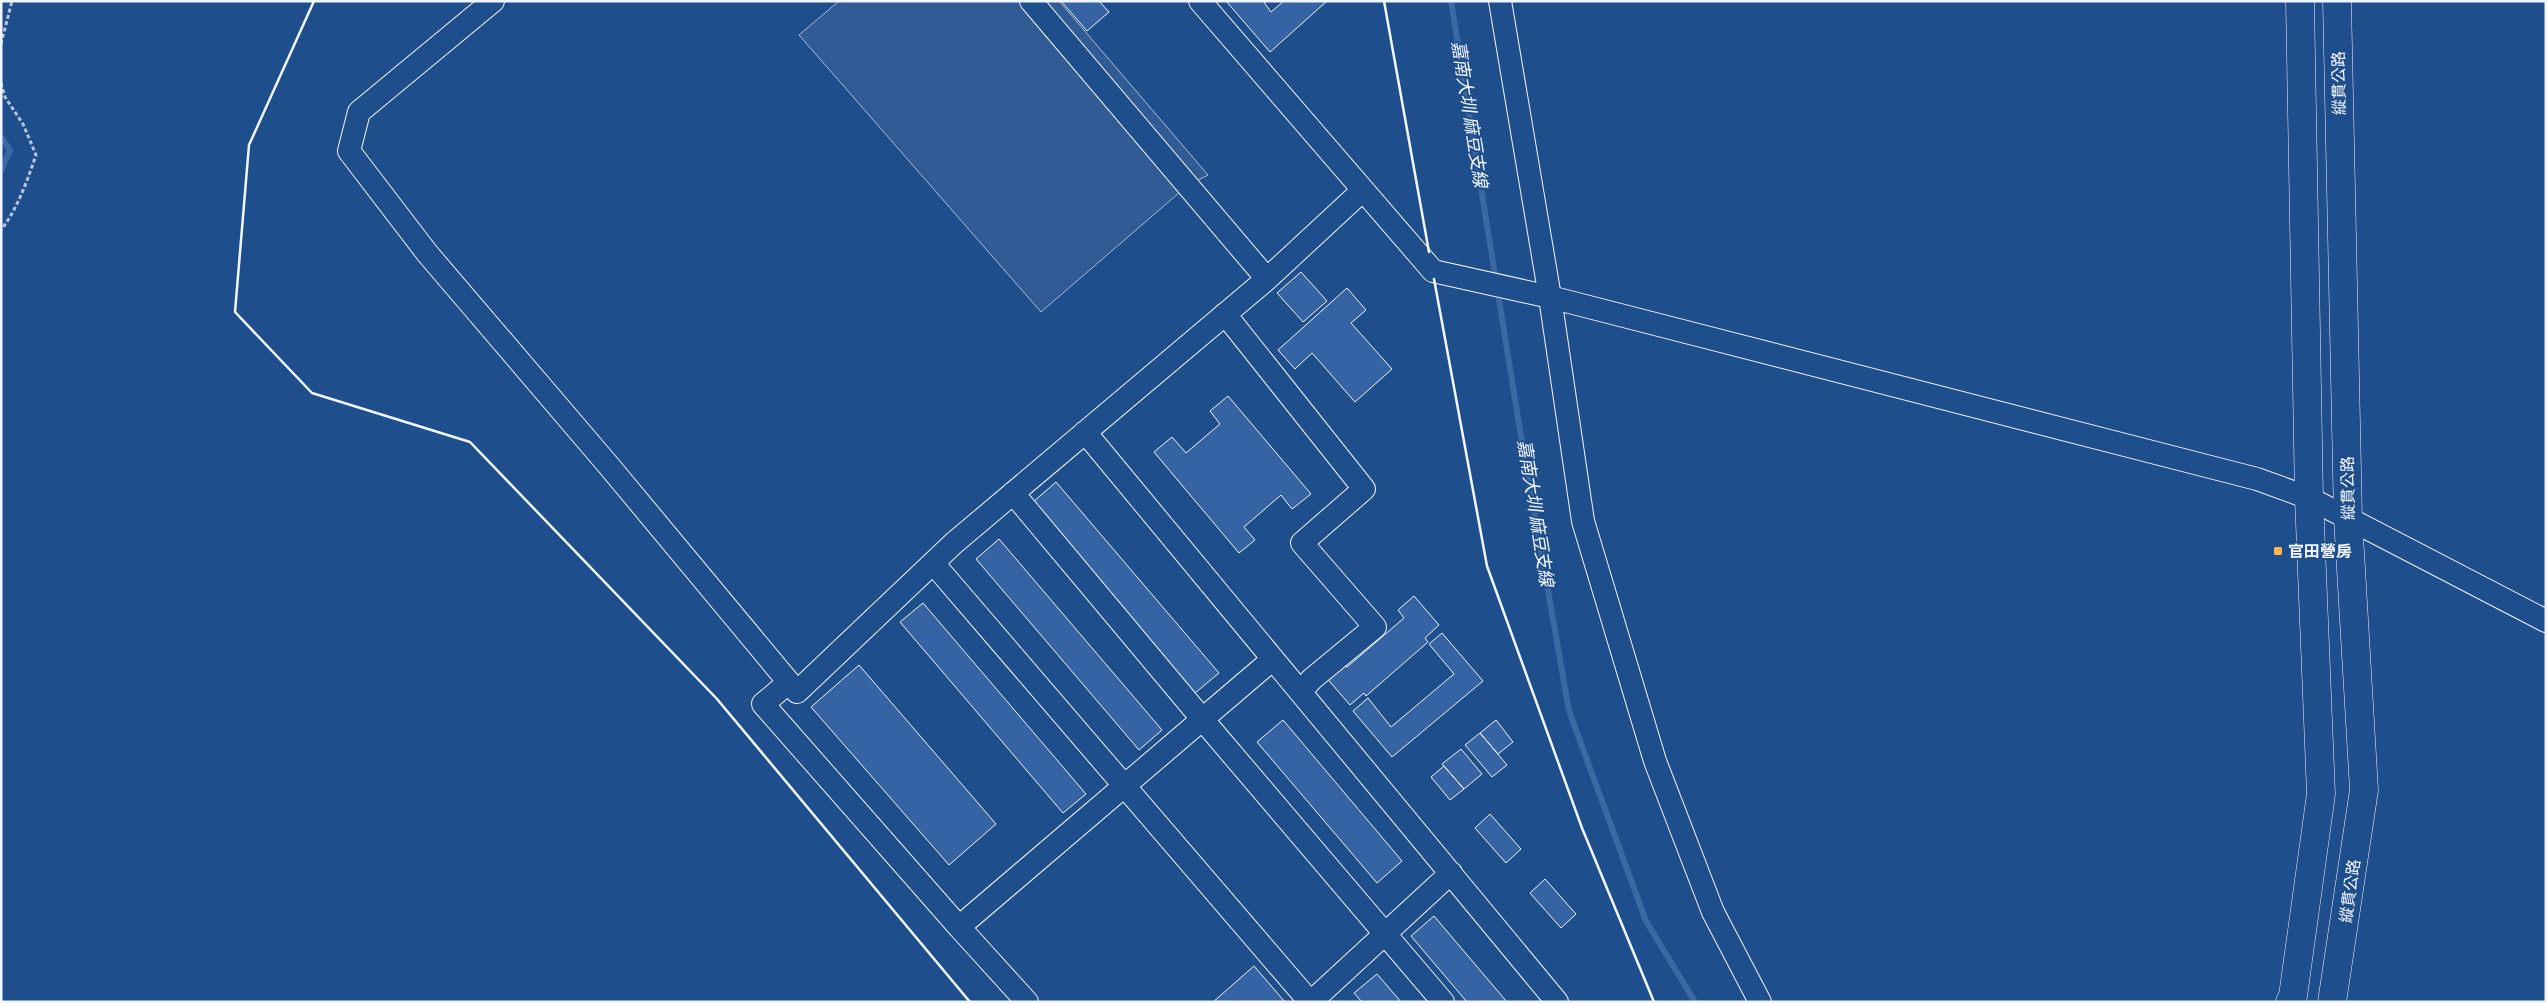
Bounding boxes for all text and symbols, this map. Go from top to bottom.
water label: 嘉南大圳 麻豆支線 [1448,39,1492,191]
street label: 縱貫公路 [2329,51,2349,115]
water label: 嘉南大圳 麻豆支線 [1514,438,1558,590]
street label: 縱貫公路 [2338,456,2358,520]
place label: 官田營房 [2288,542,2352,561]
marker: 官田營房 [2272,545,2284,557]
street label: 縱貫公路 [2336,858,2364,924]

